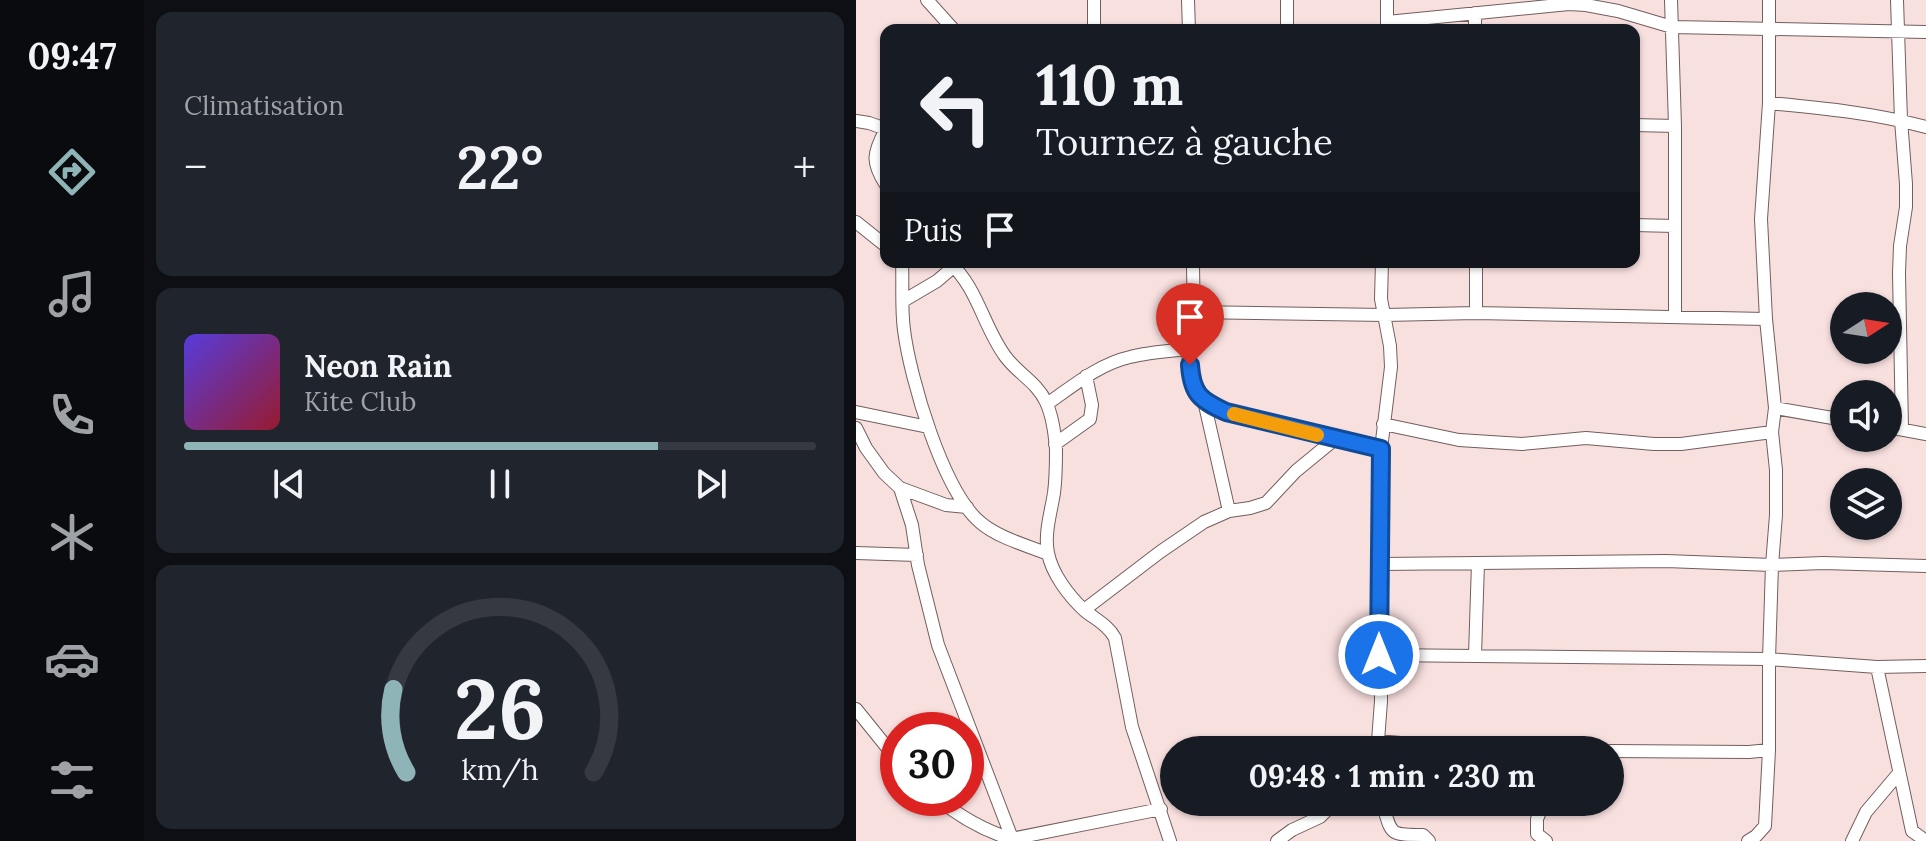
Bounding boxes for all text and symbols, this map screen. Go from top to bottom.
text: 09:47 [27,33,117,79]
text: 110 m [1036,49,1183,120]
icon: left [904,56,1008,160]
text: Climatisation [184,89,344,122]
text: Tournez à gauche [1036,119,1333,165]
text: 22° [457,129,543,205]
text: − [184,139,207,195]
text: + [793,139,816,195]
icon: directions [44,144,100,200]
icon: arrive [978,208,1022,252]
text: Puis [904,211,962,249]
icon: music [44,266,100,322]
pin [1156,283,1224,365]
north arrow [1830,292,1902,364]
map controls [1830,292,1902,540]
icon: arrive [1168,295,1212,339]
text: Neon Rain [304,347,452,385]
button: sound [1830,380,1902,452]
text: Kite Club [304,385,416,418]
icon: phone [44,387,100,443]
icon: previous [267,462,311,506]
icon: pause [478,462,522,506]
icon: next [689,462,733,506]
button: layers [1830,468,1902,540]
icon: climate [44,509,100,565]
position arrow [1337,613,1421,697]
icon: car [44,631,100,687]
text: 26 [454,654,546,761]
speed limit sign: 30 [880,712,984,816]
text: km/h [461,751,539,788]
icon: filters [44,752,100,808]
text: 09:48 · 1 min · 230 m [1249,757,1535,795]

